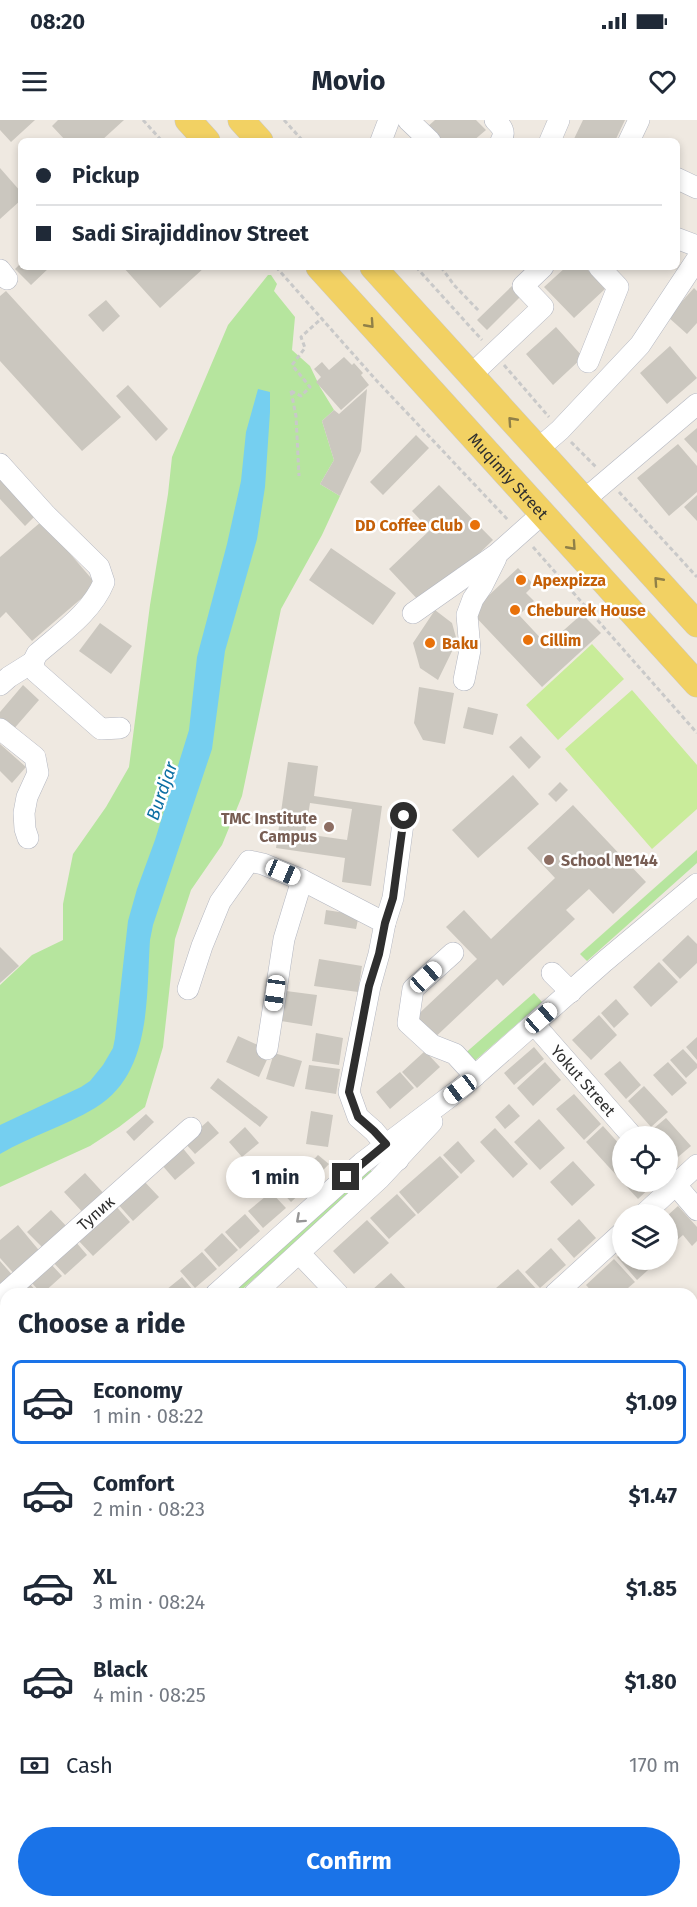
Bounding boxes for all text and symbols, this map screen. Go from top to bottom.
text: 08:20 [30,8,85,35]
icon: menu [18,65,51,98]
text: Movio [311,65,386,97]
icon: heart [646,65,679,98]
text: Pickup [72,162,140,189]
text: Sadi Sirajiddinov Street [72,220,309,247]
one-way arrow [363,317,374,328]
one-way arrow [508,417,519,428]
street label: Muqimiy Street [465,429,552,523]
place label: DD Coffee Club [355,516,463,535]
marker: DD Coffee Club [468,518,482,532]
one-way arrow [564,539,575,550]
place label: Apexpizza [532,571,606,590]
marker: Apexpizza [514,573,528,587]
one-way arrow [654,577,665,588]
place label: Cheburek House [527,601,646,620]
marker: Cheburek House [508,603,522,617]
place label: Cillim [540,631,581,650]
marker: Cillim [521,633,535,647]
place label: Baku [442,634,478,653]
marker: Baku [423,636,437,650]
water label: Burdjar [142,758,183,823]
route start [390,802,417,829]
place label: TMC Institute Campus [221,809,317,846]
marker: TMC Institute Campus [322,820,336,834]
place label: School №144 [561,851,658,870]
marker: School №144 [542,853,556,867]
car [263,857,303,887]
car [407,958,445,996]
car [264,974,286,1012]
car [522,999,560,1037]
street label: Yokut Street [547,1041,620,1120]
car [440,1071,480,1107]
map controls [612,1126,678,1270]
button: locate [612,1126,678,1192]
callout: 1 min [226,1156,325,1198]
route end [332,1163,359,1190]
text: 1 min [251,1165,300,1189]
street label: Тупик [73,1191,118,1234]
button: layers [612,1204,678,1270]
one-way arrow [296,1211,307,1222]
text: Choose a ride [18,1308,185,1340]
icon: car [21,1375,75,1429]
text: Economy [93,1377,182,1404]
text: $1.09 [626,1389,677,1416]
text: 1 min · 08:22 [93,1404,204,1428]
icon: car [21,1468,75,1522]
text: Comfort [93,1470,174,1497]
text: $1.47 [629,1482,677,1509]
text: 2 min · 08:23 [93,1497,205,1521]
icon: car [21,1561,75,1615]
text: XL [93,1563,117,1590]
text: $1.85 [626,1575,677,1602]
text: 3 min · 08:24 [93,1590,205,1614]
icon: car [21,1654,75,1708]
text: Black [93,1656,148,1683]
text: $1.80 [625,1668,677,1695]
text: 4 min · 08:25 [93,1683,206,1707]
icon: cash [18,1749,51,1782]
text: Cash [66,1752,113,1779]
text: 170 m [629,1753,680,1777]
button: Confirm [18,1827,680,1896]

